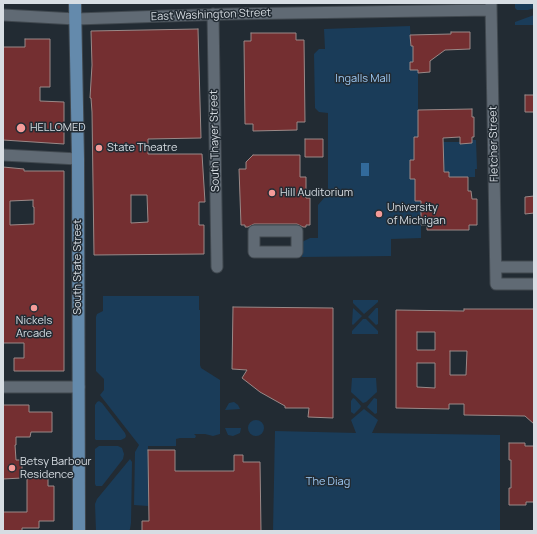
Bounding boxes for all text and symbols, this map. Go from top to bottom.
street label: East Washington Street [151,6,271,24]
park label: Ingalls Mall [335,72,391,86]
street label: South Thayer Street [208,90,222,192]
street label: Fletcher Street [487,106,501,182]
place label: HELLOMED [30,121,86,135]
marker: HELLOMED [15,122,27,134]
place label: State Theatre [107,141,177,155]
marker: State Theatre [94,143,104,153]
place label: Hill Auditorium [280,186,353,200]
marker: Hill Auditorium [267,188,277,198]
place label: University of Michigan [387,201,446,227]
marker: University of Michigan [374,209,384,219]
street label: South State Street [71,219,85,315]
marker: Nickels Arcade [29,303,39,313]
place label: Nickels Arcade [16,314,52,340]
place label: Betsy Barbour Residence [20,455,91,481]
marker: Betsy Barbour Residence [7,463,17,473]
park label: The Diag [306,475,350,489]

